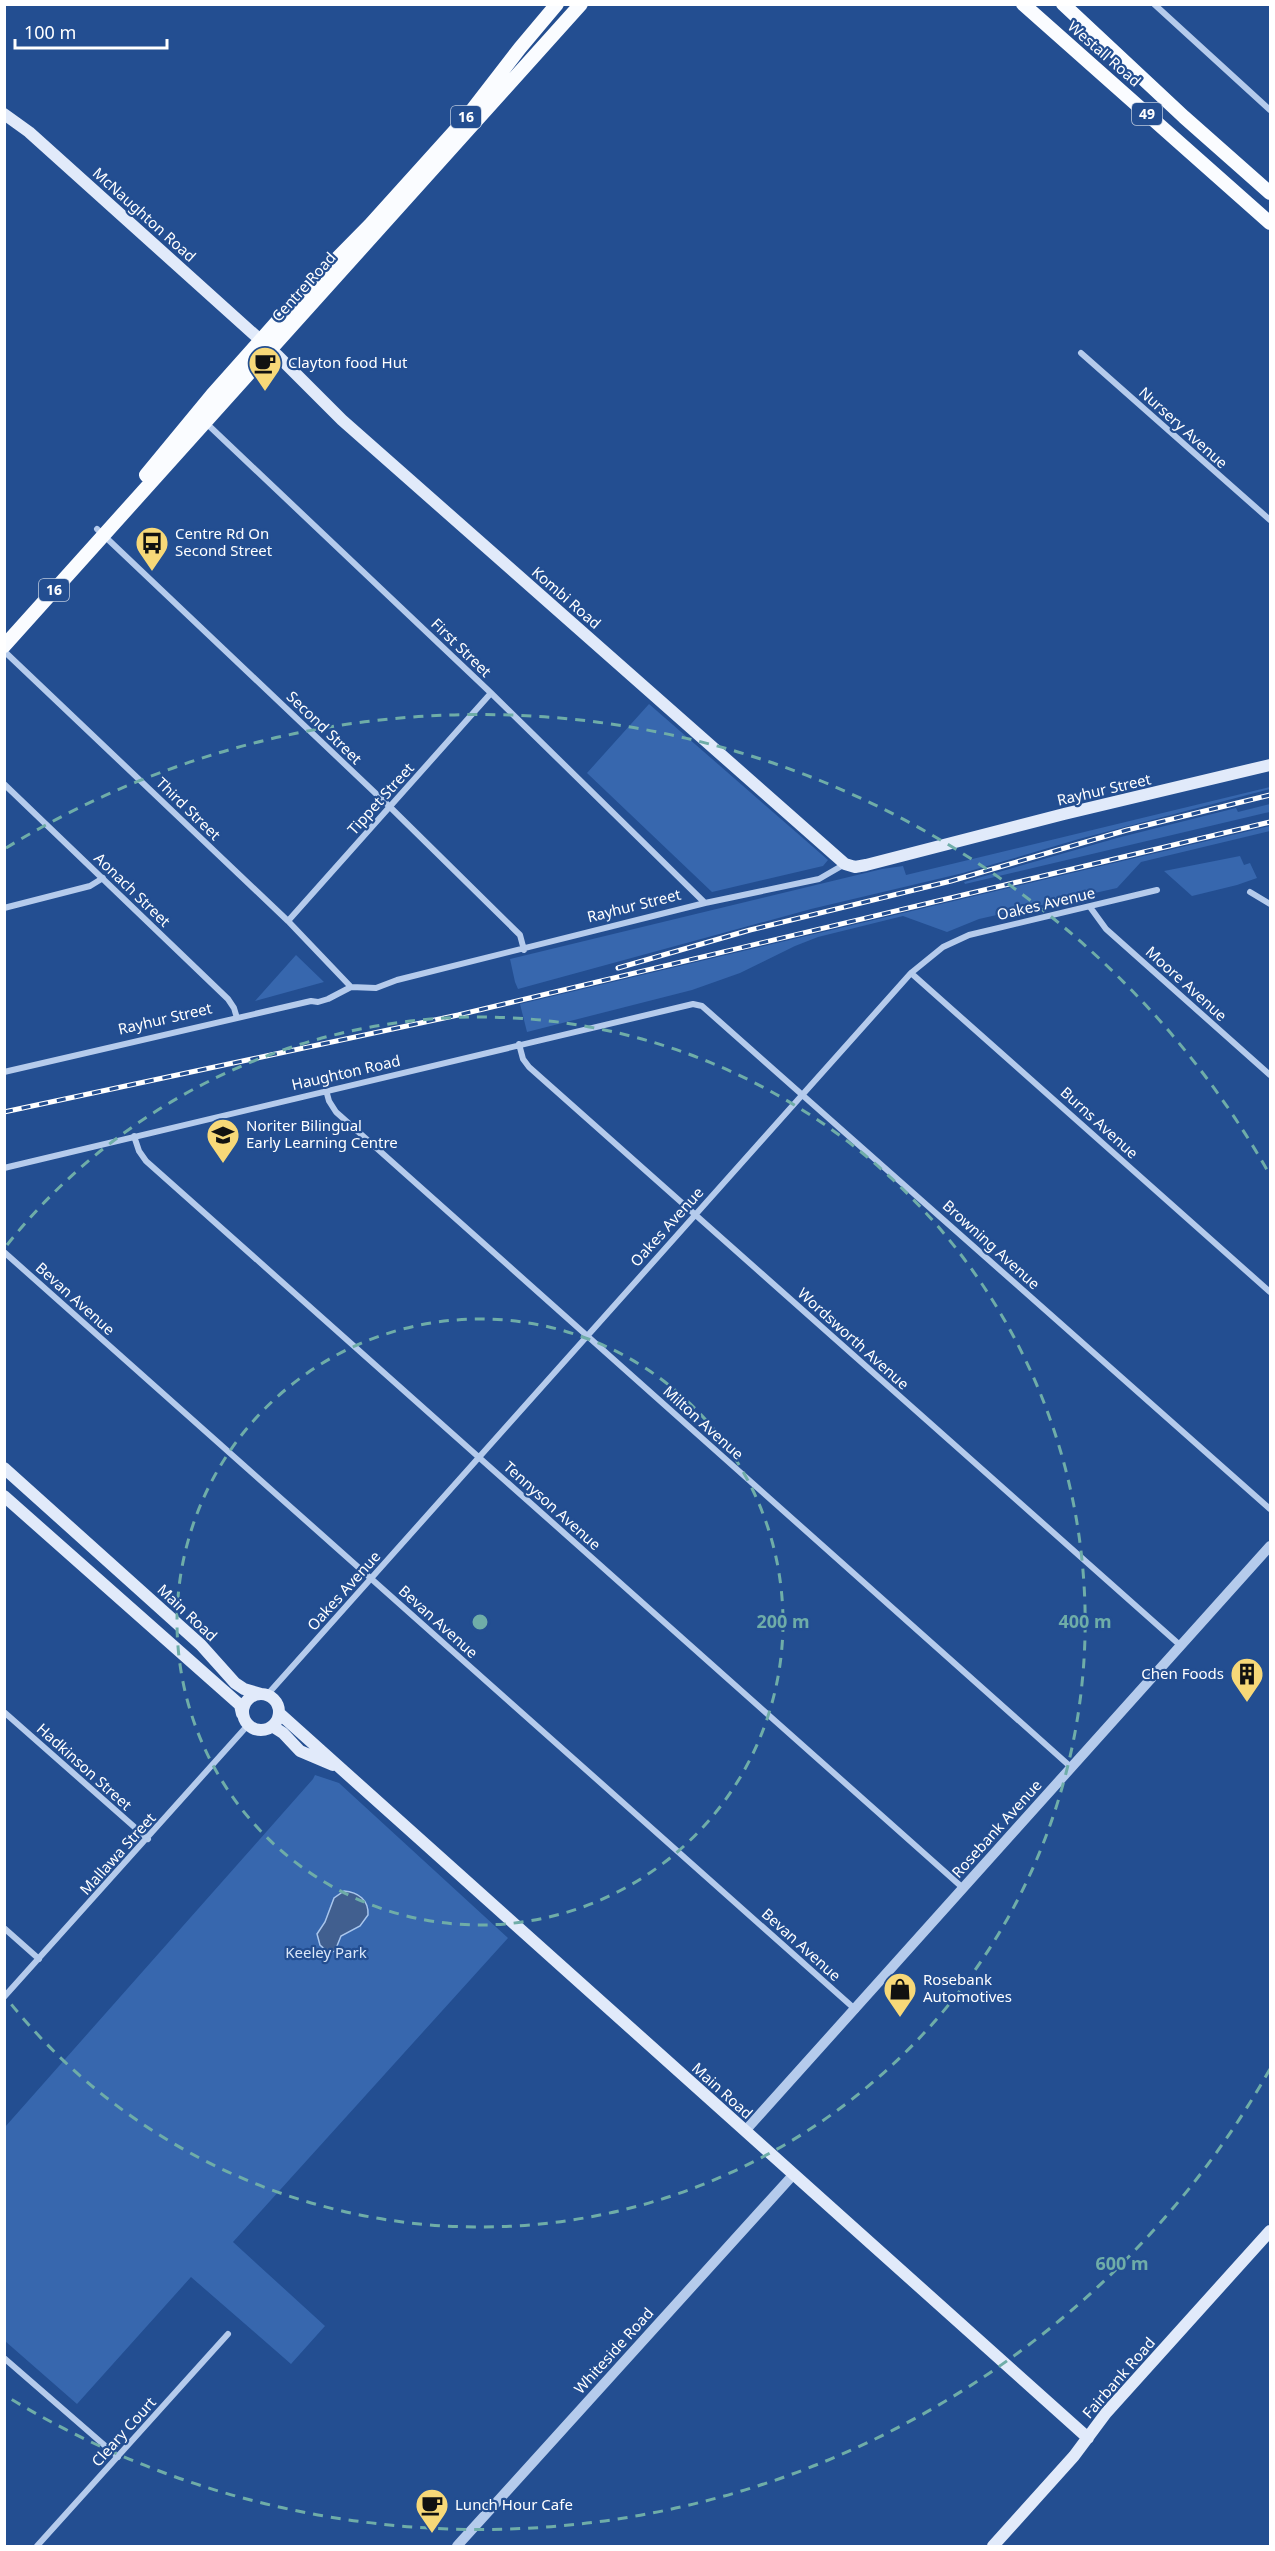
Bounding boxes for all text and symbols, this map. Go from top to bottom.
scale bar [15,12,166,50]
street label: Westall Road [1064,16,1145,91]
text: 100 m [24,20,76,44]
road number: 49 [1132,103,1162,125]
road number: 16 [451,106,481,128]
street label: McNaughton Road [89,163,200,266]
street label: Centre Road [267,247,340,325]
cafe icon: Clayton food Hut [247,345,283,392]
place label: Clayton food Hut [288,352,408,372]
street label: Nursery Avenue [1135,382,1232,472]
place label: Centre Rd On Second Street [175,523,273,560]
bus stop icon: Centre Rd On Second Street [134,525,170,572]
street label: Kombi Road [528,562,605,633]
road number: 16 [39,579,69,601]
street label: First Street [427,614,496,681]
street label: Second Street [283,686,367,769]
street label: Tippet Street [343,758,418,839]
street label: Rayhur Street [1055,768,1153,810]
street label: Third Street [152,772,226,844]
street label: Aonach Street [90,848,176,931]
street label: Oakes Avenue [995,882,1097,924]
street label: Rayhur Street [585,884,683,926]
street label: Moore Avenue [1142,941,1232,1025]
street label: Rayhur Street [116,997,214,1039]
street label: Haughton Road [289,1050,402,1094]
street label: Burns Avenue [1056,1082,1143,1163]
place label: Noriter Bilingual Early Learning Centre [246,1115,398,1152]
school or university icon: Noriter Bilingual Early Learning Centre [205,1117,241,1164]
street label: Oakes Avenue [625,1182,707,1270]
street label: Browning Avenue [939,1195,1045,1293]
street label: Bevan Avenue [32,1257,119,1339]
street label: Wordsworth Avenue [794,1283,914,1394]
street label: Milton Avenue [659,1381,748,1464]
street label: Tennyson Avenue [500,1456,605,1554]
street label: Oakes Avenue [302,1546,384,1634]
street label: Main Road [153,1579,222,1645]
street label: Bevan Avenue [395,1580,482,1662]
text: 200 m [756,1609,810,1633]
text: 400 m [1058,1609,1112,1633]
centre of rings [470,1612,490,1632]
building icon: Chen Foods [1229,1656,1265,1703]
place label: Chen Foods [1141,1663,1224,1683]
street label: Hadkinson Street [33,1718,137,1815]
street label: Rosebank Avenue [947,1775,1046,1882]
street label: Mallawa Street [75,1808,160,1899]
street label: Bevan Avenue [758,1903,845,1985]
park label: Keeley Park [285,1942,367,1962]
place label: Rosebank Automotives [923,1969,1012,2006]
shop icon: Rosebank Automotives [882,1971,918,2018]
street label: Main Road [688,2058,757,2123]
text: 600 m [1095,2251,1149,2275]
street label: Whiteside Road [569,2303,657,2398]
street label: Fairbank Road [1078,2333,1159,2422]
street label: Cleary Court [87,2392,160,2470]
cafe icon: Lunch Hour Cafe [414,2487,450,2534]
place label: Lunch Hour Cafe [455,2494,573,2514]

